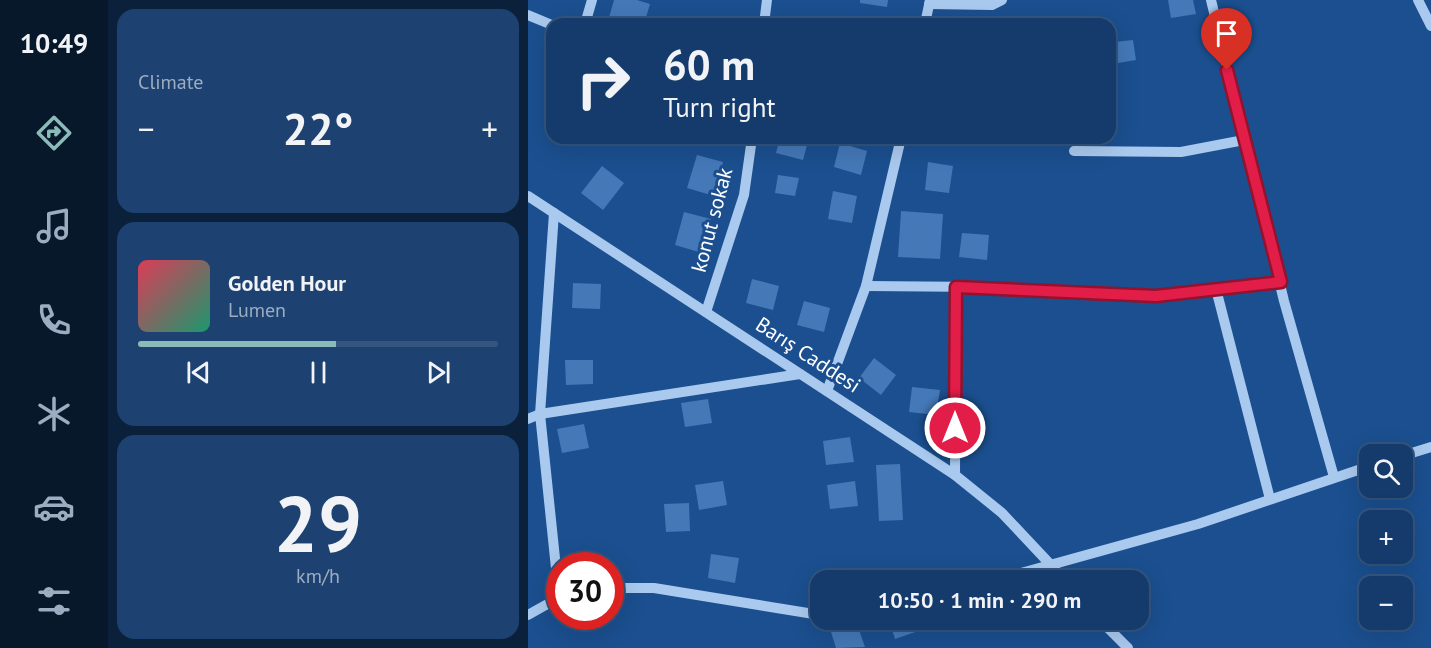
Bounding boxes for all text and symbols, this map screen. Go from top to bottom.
pin [1201,8,1252,70]
icon: arrive [1210,17,1243,50]
text: 10:49 [20,26,88,60]
text: 60 m [663,37,755,92]
icon: right [564,42,642,120]
text: Climate [138,69,204,95]
text: Turn right [663,90,776,124]
text: 22° [283,99,353,157]
text: − [138,107,155,150]
text: + [481,107,498,150]
icon: directions [33,112,75,154]
street label: konut sokak [685,165,738,275]
icon: music [33,205,75,247]
text: Golden Hour [228,269,346,297]
text: Lumen [228,297,286,323]
icon: phone [33,299,75,341]
street label: Barış Caddesi [751,311,866,398]
icon: previous [182,356,215,389]
icon: pause [302,356,335,389]
icon: next [422,356,455,389]
icon: climate [33,393,75,435]
position arrow [923,396,987,460]
map controls [1359,444,1413,630]
button: search [1359,444,1413,498]
text: 29 [274,473,362,574]
icon: car [33,486,75,528]
button: + [1359,510,1413,564]
speed limit sign: 30 [546,552,624,630]
text: km/h [296,563,340,589]
button: − [1359,576,1413,630]
icon: filters [33,580,75,622]
text: 10:50 · 1 min · 290 m [878,586,1081,614]

